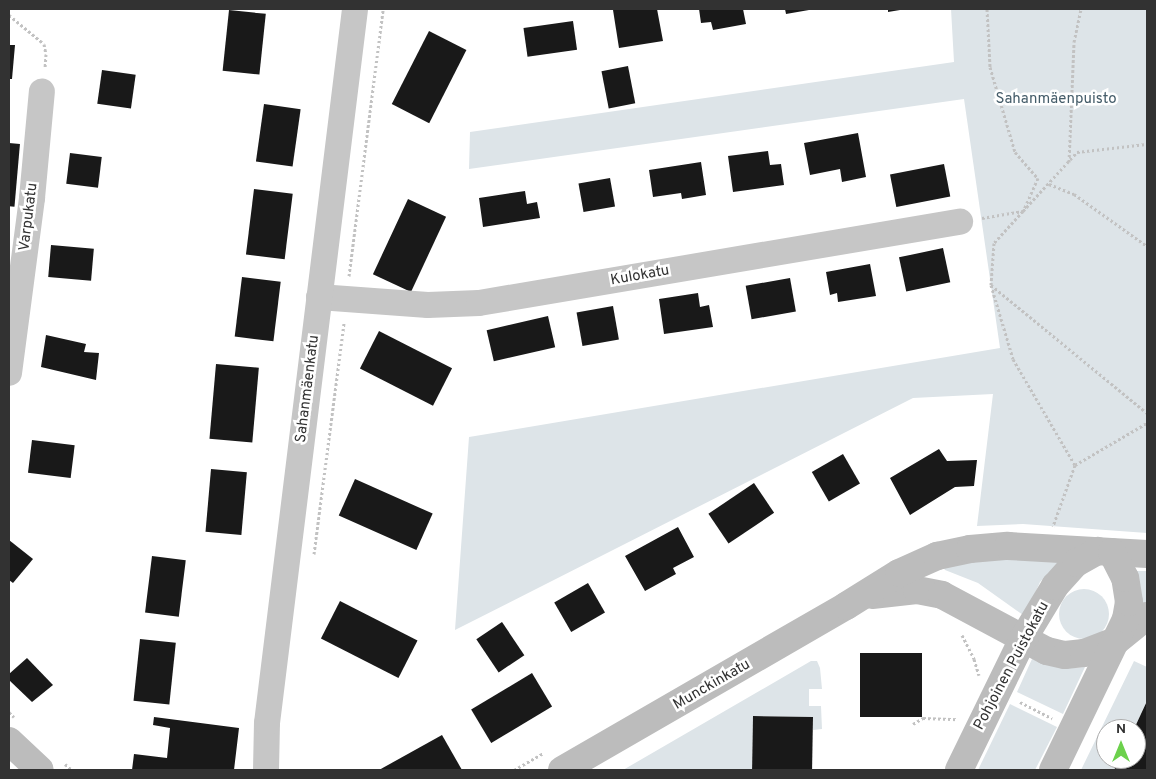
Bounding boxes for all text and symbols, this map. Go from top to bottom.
park label: Sahanmäenpuisto [995,91,1117,109]
street label: Varpukatu [16,182,42,252]
street label: Kulokatu [609,262,671,290]
street label: Sahanmäenkatu [292,334,324,444]
street label: Pohjoinen Puistokatu [971,599,1053,733]
street label: Munckinkatu [670,656,754,714]
north arrow [1096,719,1146,769]
text: N [1116,721,1126,738]

